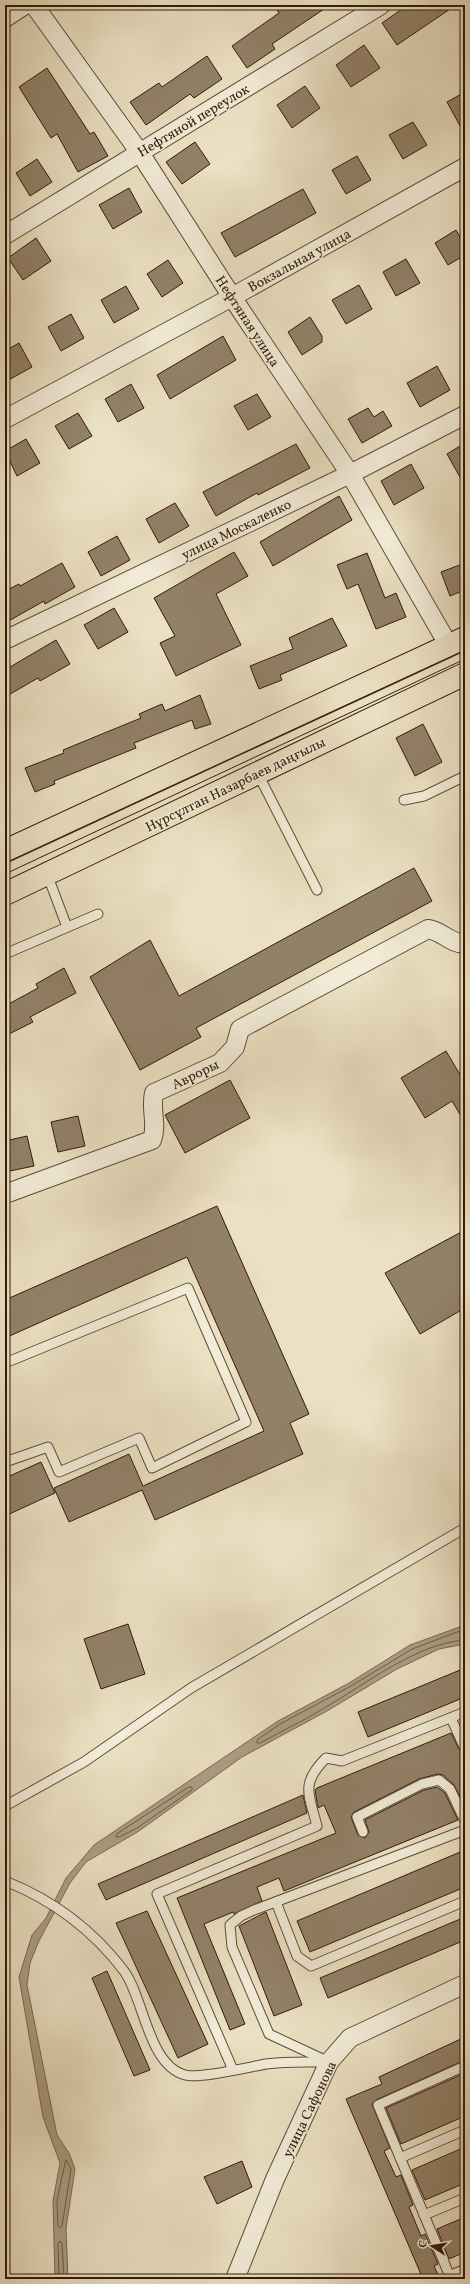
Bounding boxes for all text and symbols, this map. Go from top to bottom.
street label: Нефтяной переулок [134,80,254,162]
street label: Вокзальная улица [245,225,355,298]
street label: Нефтяная улица [210,272,283,371]
street label: улица Москаленко [178,495,295,565]
street label: Нұрсұлтан Назарбаев даңғылы [142,733,329,837]
street label: Авроры [169,1056,223,1095]
street label: улица Сафонова [279,2058,342,2161]
north arrow [412,2226,452,2266]
text: С [416,2239,432,2249]

